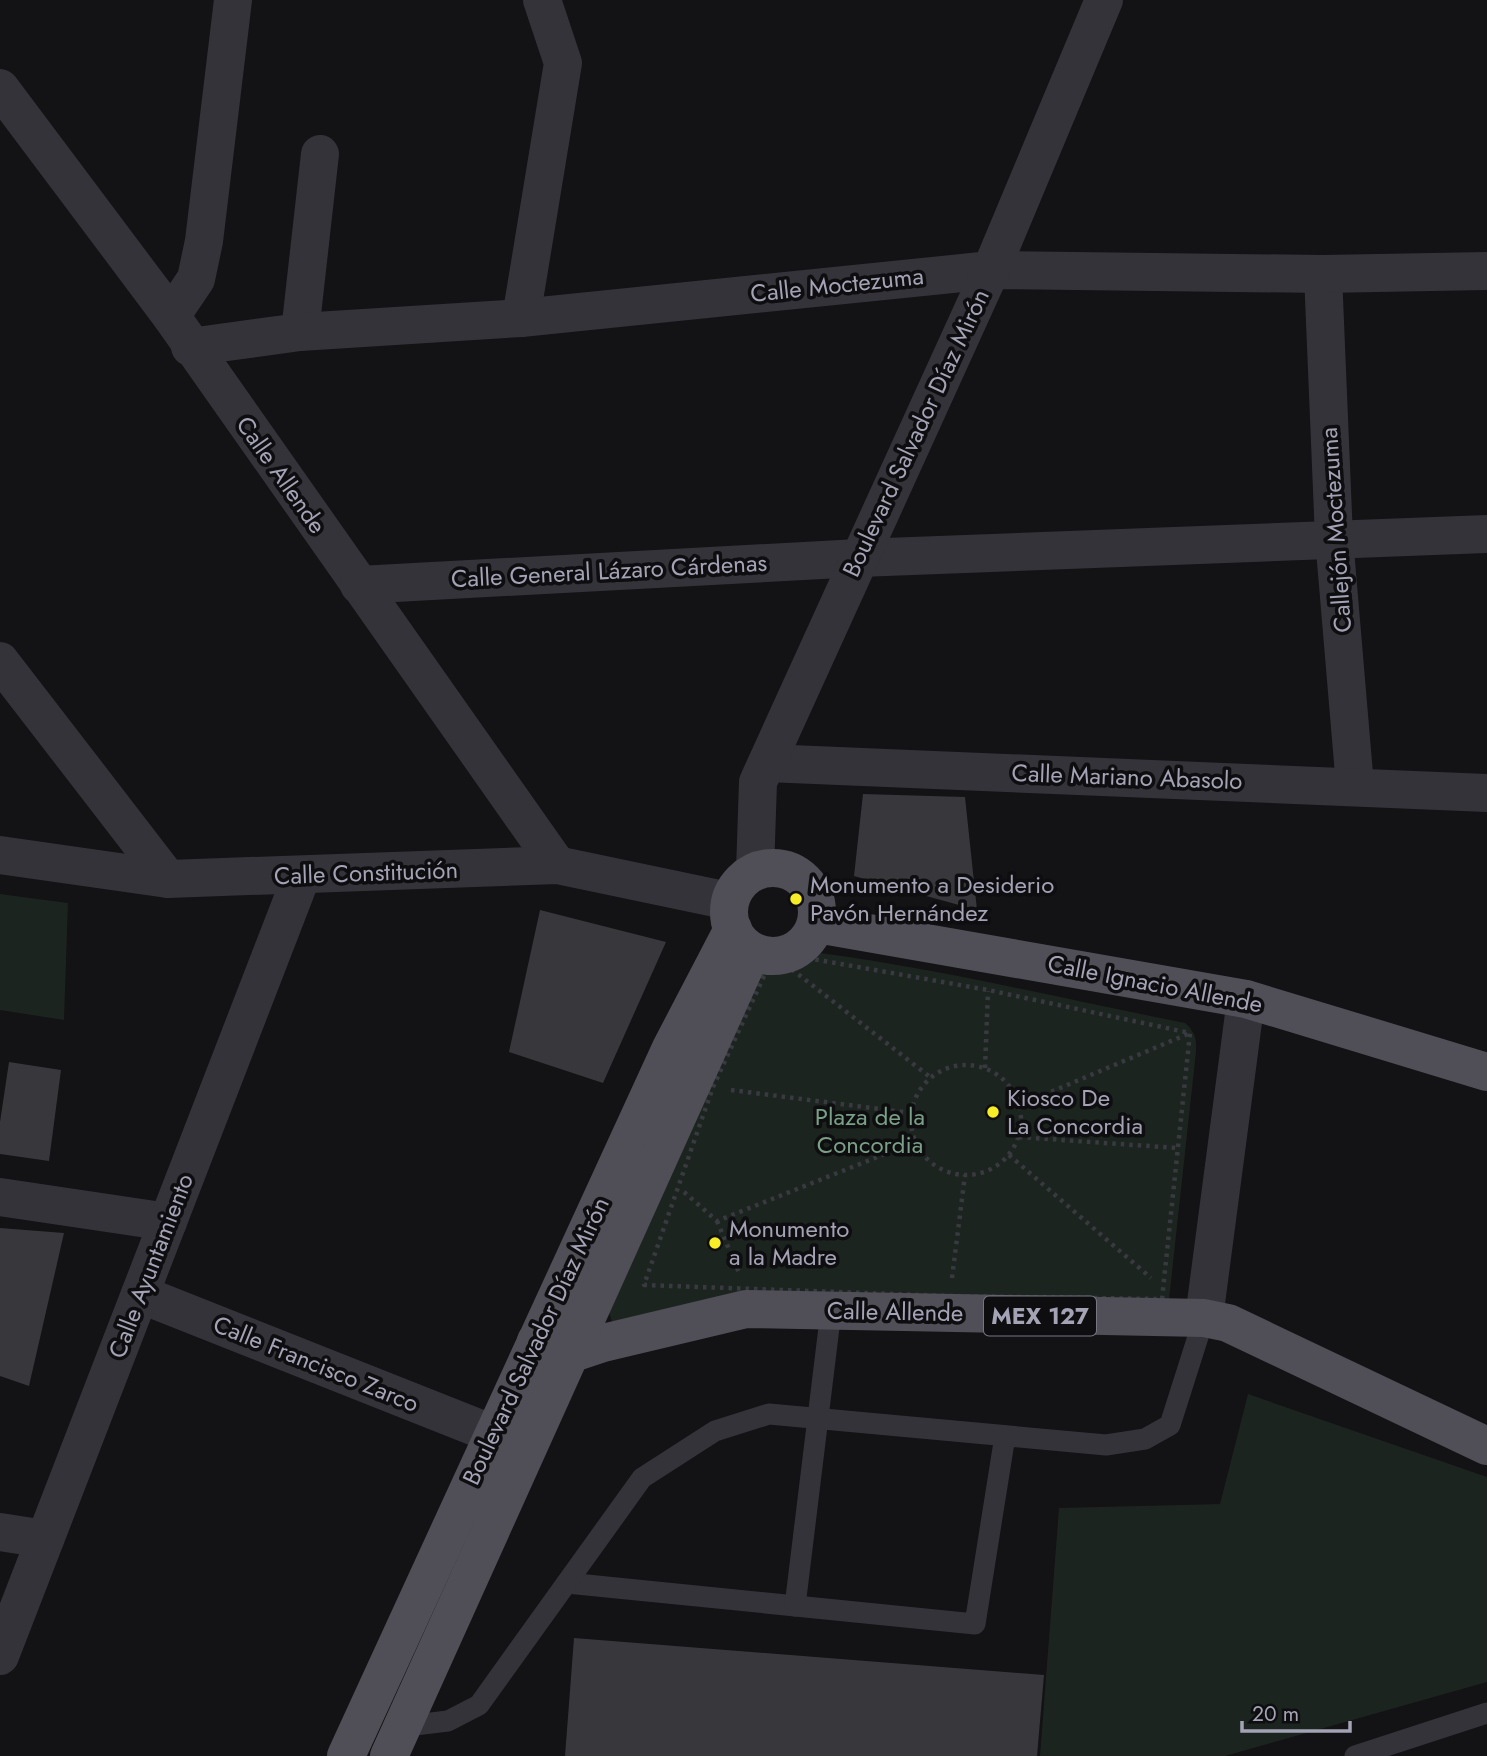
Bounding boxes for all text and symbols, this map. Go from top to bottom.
street label: Calle Moctezuma [749,258,925,311]
street label: Boulevard Salvador Díaz Mirón [833,283,998,582]
street label: Calle Allende [228,409,335,541]
street label: Callejón Moctezuma [1311,426,1360,634]
street label: Calle General Lázaro Cárdenas [450,545,768,596]
street label: Calle Mariano Abasolo [1011,755,1243,798]
street label: Calle Constitución [273,852,459,893]
place label: Monumento a Desiderio Pavón Hernández [810,867,1054,930]
marker: Monumento a Desiderio Pavón Hernández [788,891,804,907]
street label: Calle Ignacio Allende [1045,946,1266,1022]
place label: Kiosco De La Concordia [1007,1080,1143,1143]
park label: Plaza de la Concordia [815,1099,925,1162]
marker: Kiosco De La Concordia [985,1104,1001,1120]
street label: Calle Ayuntamiento [99,1168,202,1363]
street label: Boulevard Salvador Díaz Mirón [453,1191,618,1490]
place label: Monumento a la Madre [729,1211,849,1274]
marker: Monumento a la Madre [707,1235,723,1251]
street label: Calle Allende [826,1293,964,1330]
road number: MEX 127 [984,1296,1096,1336]
street label: Calle Francisco Zarco [208,1306,424,1421]
scale bar [1242,1690,1350,1734]
text: 20 m [1252,1699,1299,1729]

